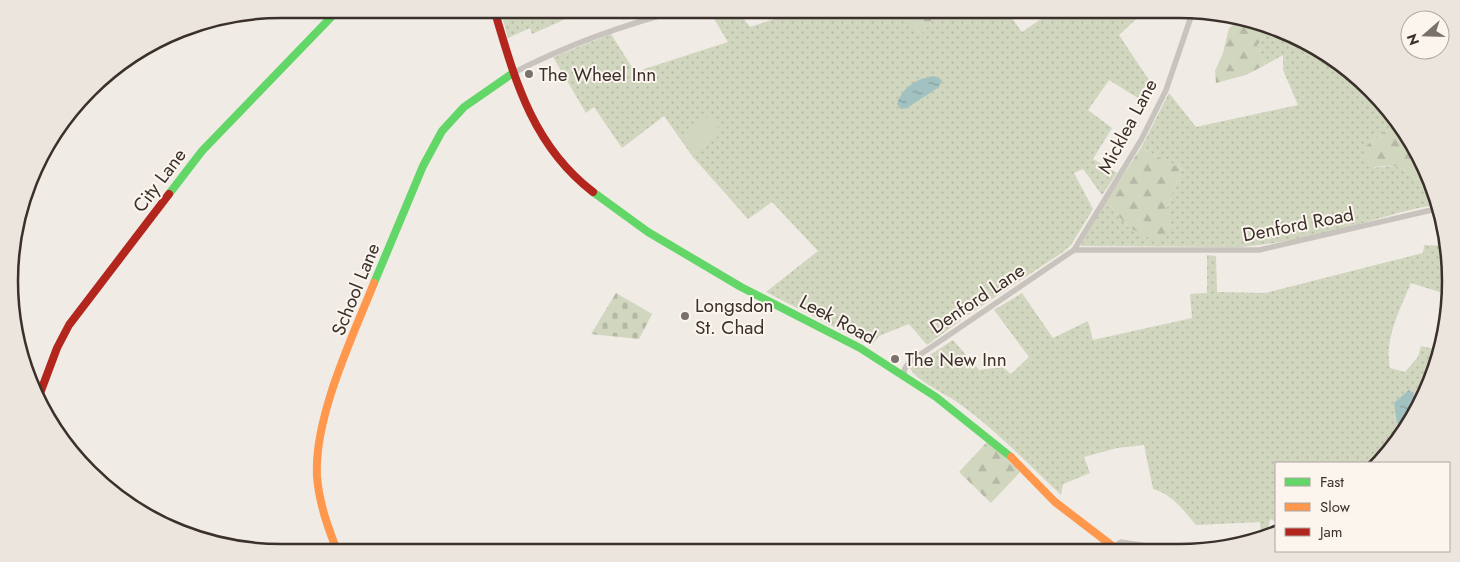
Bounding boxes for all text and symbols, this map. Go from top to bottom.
north arrow [1400,10,1450,60]
text: N [1401,31,1424,48]
place label: The Wheel Inn [539,61,656,88]
marker: The Wheel Inn [523,68,535,80]
street label: Micklea Lane [1091,74,1164,179]
street label: City Lane [126,142,193,218]
street label: Denford Road [1240,201,1356,248]
street label: School Lane [325,239,386,340]
street label: Denford Lane [925,257,1030,340]
street label: Leek Road [795,288,881,351]
place label: Longsdon St. Chad [695,292,774,341]
marker: Longsdon St. Chad [679,310,691,322]
place label: The New Inn [905,346,1007,373]
marker: The New Inn [889,353,901,365]
legend [1275,462,1450,552]
text: Fast [1320,471,1344,493]
text: Slow [1320,496,1351,518]
text: Jam [1318,521,1343,543]

